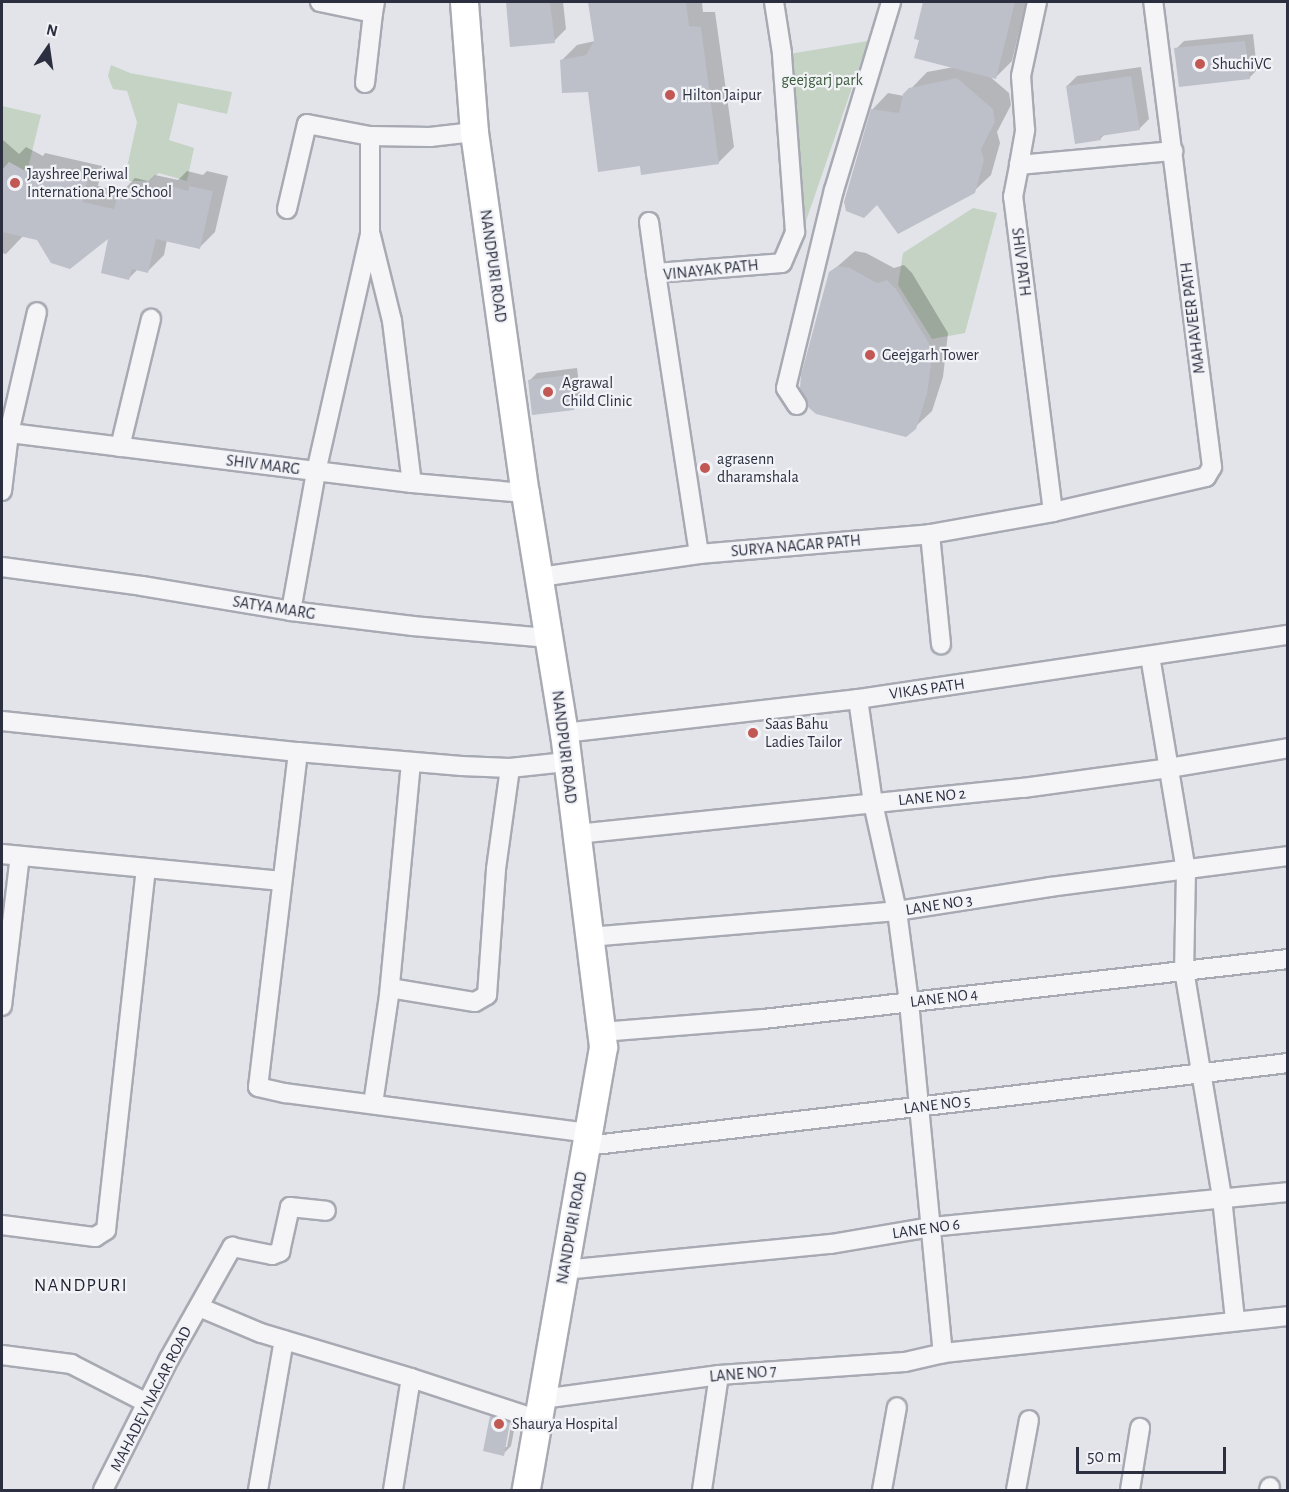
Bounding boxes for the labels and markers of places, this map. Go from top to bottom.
place label: ShuchiVC [1212,54,1271,74]
marker: ShuchiVC [1193,57,1207,71]
place label: Hilton Jaipur [682,85,761,105]
marker: Hilton Jaipur [663,88,677,102]
place label: Jayshree Periwal Internationa Pre School [27,164,172,202]
marker: Jayshree Periwal Internationa Pre School [8,176,22,190]
place label: Geejgarh Tower [882,345,979,365]
marker: Geejgarh Tower [863,348,877,362]
place label: Agrawal Child Clinic [562,373,632,411]
marker: Agrawal Child Clinic [539,383,557,401]
place label: agrasenn dharamshala [717,449,799,487]
marker: agrasenn dharamshala [698,461,712,475]
place label: Saas Bahu Ladies Tailor [765,714,842,752]
marker: Saas Bahu Ladies Tailor [746,726,760,740]
place label: Shaurya Hospital [512,1414,618,1434]
marker: Shaurya Hospital [490,1415,508,1433]

